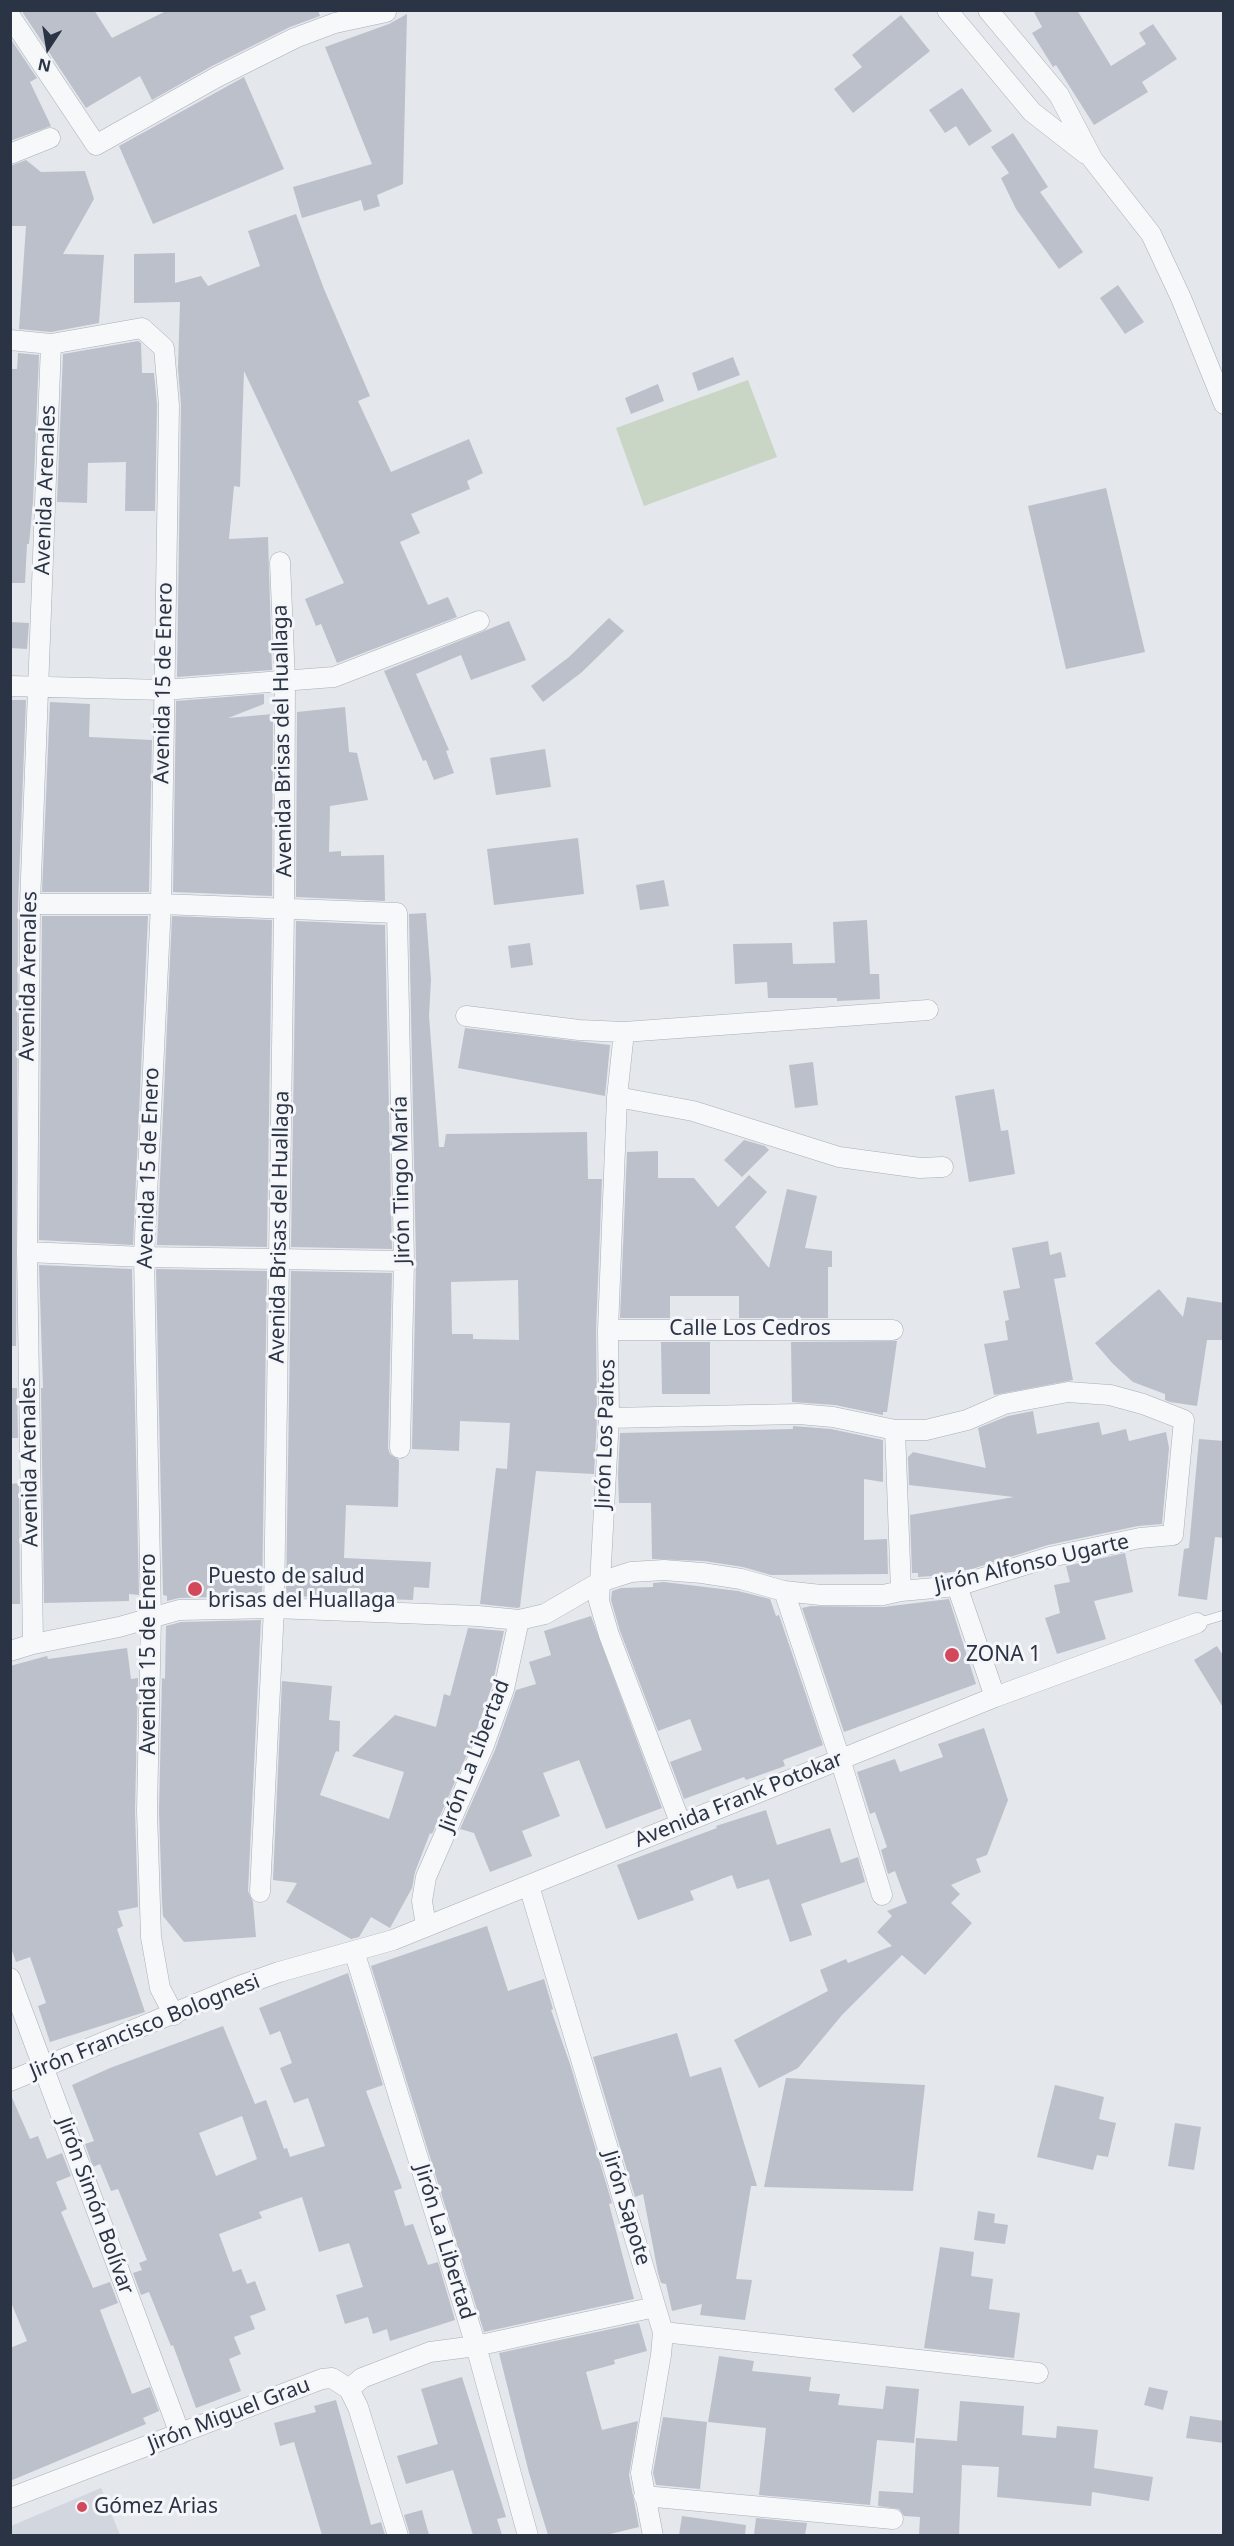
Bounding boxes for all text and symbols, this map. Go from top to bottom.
north arrow [18,18,78,78]
text: N [36,53,53,78]
street label: Avenida Arenales [30,405,62,575]
street label: Avenida 15 de Enero [150,582,178,784]
street label: Avenida Brisas del Huallaga [268,604,298,878]
street label: Avenida Arenales [15,891,43,1061]
street label: Avenida 15 de Enero [133,1067,165,1269]
street label: Avenida Brisas del Huallaga [265,1090,295,1364]
street label: Jirón Tingo María [388,1096,416,1264]
street label: Calle Los Cedros [669,1316,831,1342]
street label: Jirón Los Paltos [591,1359,621,1509]
street label: Avenida Arenales [16,1377,44,1547]
street label: Jirón Alfonso Ugarte [932,1529,1132,1599]
street label: Avenida 15 de Enero [136,1553,162,1755]
place label: Puesto de salud brisas del Huallaga [208,1564,396,1614]
marker: Puesto de salud brisas del Huallaga [186,1580,204,1598]
place label: ZONA 1 [966,1642,1041,1668]
marker: ZONA 1 [943,1646,961,1664]
street label: Jirón La Libertad [434,1676,516,1836]
street label: Avenida Frank Potokar [631,1747,847,1853]
street label: Jirón Francisco Bolognesi [26,1969,264,2085]
street label: Jirón Simón Bolívar [51,2114,139,2298]
street label: Jirón Sapote [597,2147,655,2269]
street label: Jirón La Libertad [408,2161,480,2323]
street label: Jirón Miguel Grau [144,2372,314,2458]
place label: Gómez Arias [94,2494,218,2520]
marker: Gómez Arias [75,2500,89,2514]

